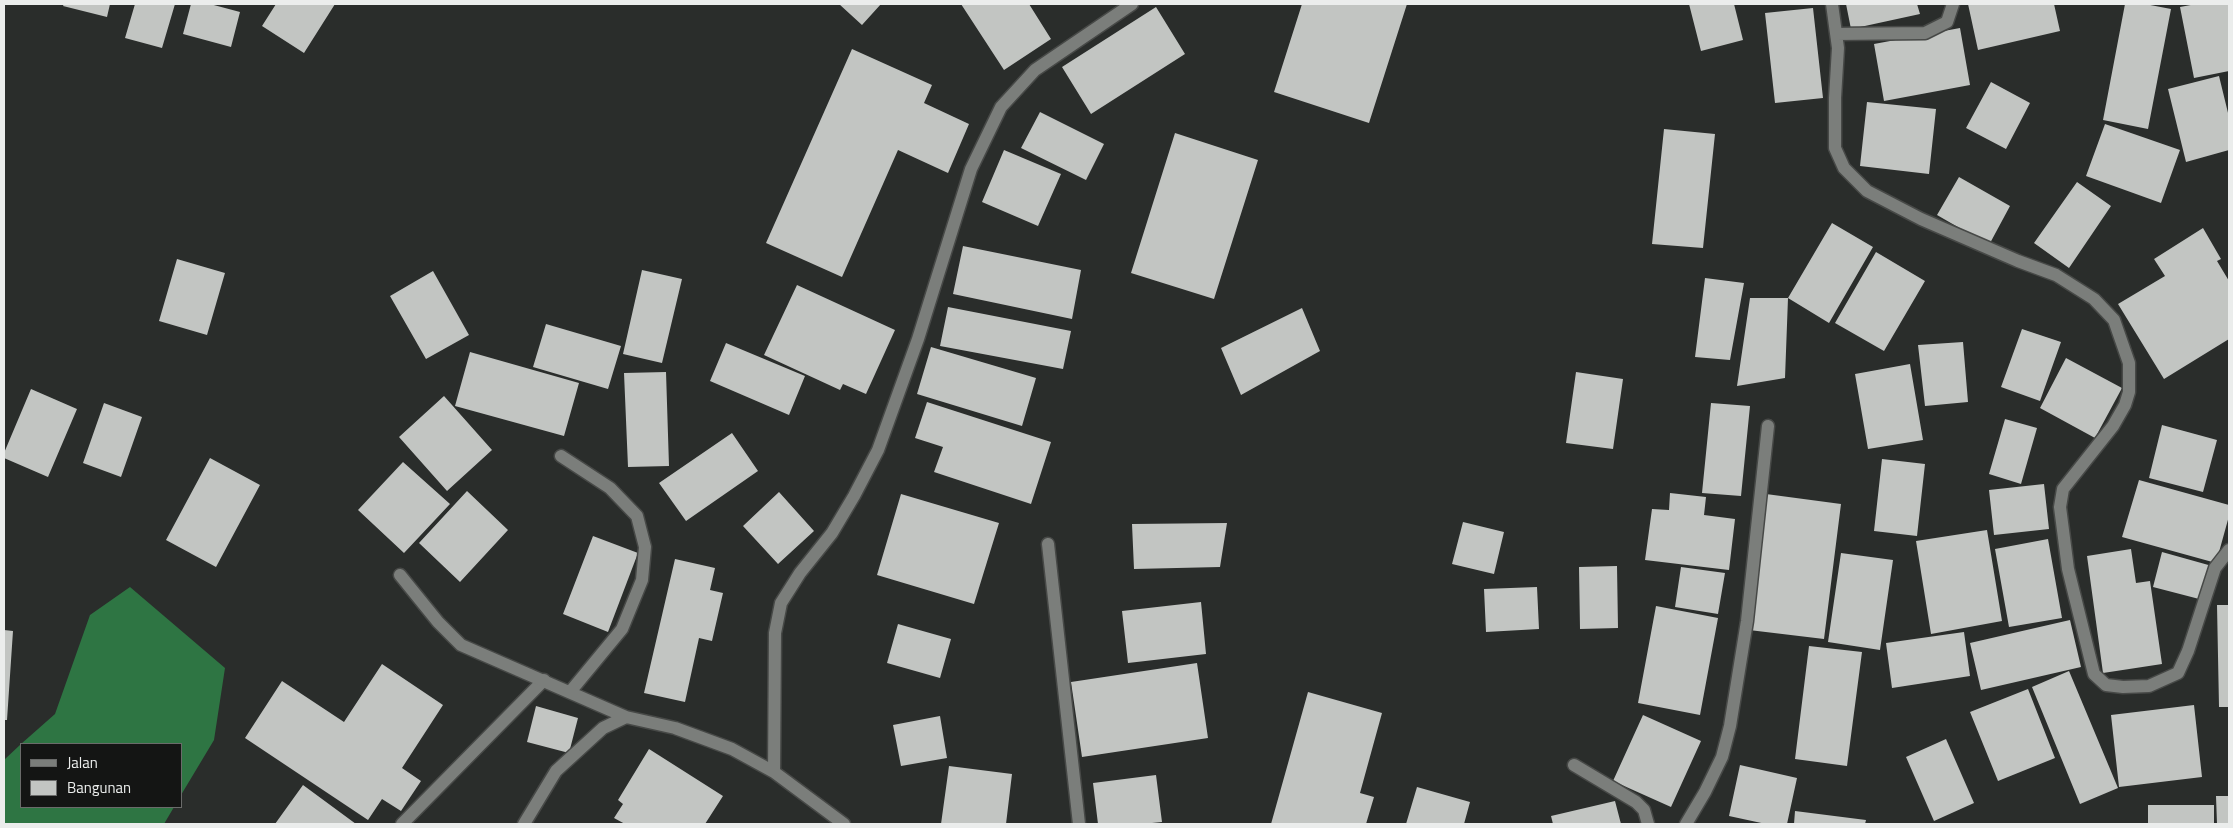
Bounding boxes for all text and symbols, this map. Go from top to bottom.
legend [20,743,182,808]
text: Jalan [67,751,98,774]
text: Bangunan [67,776,131,799]

